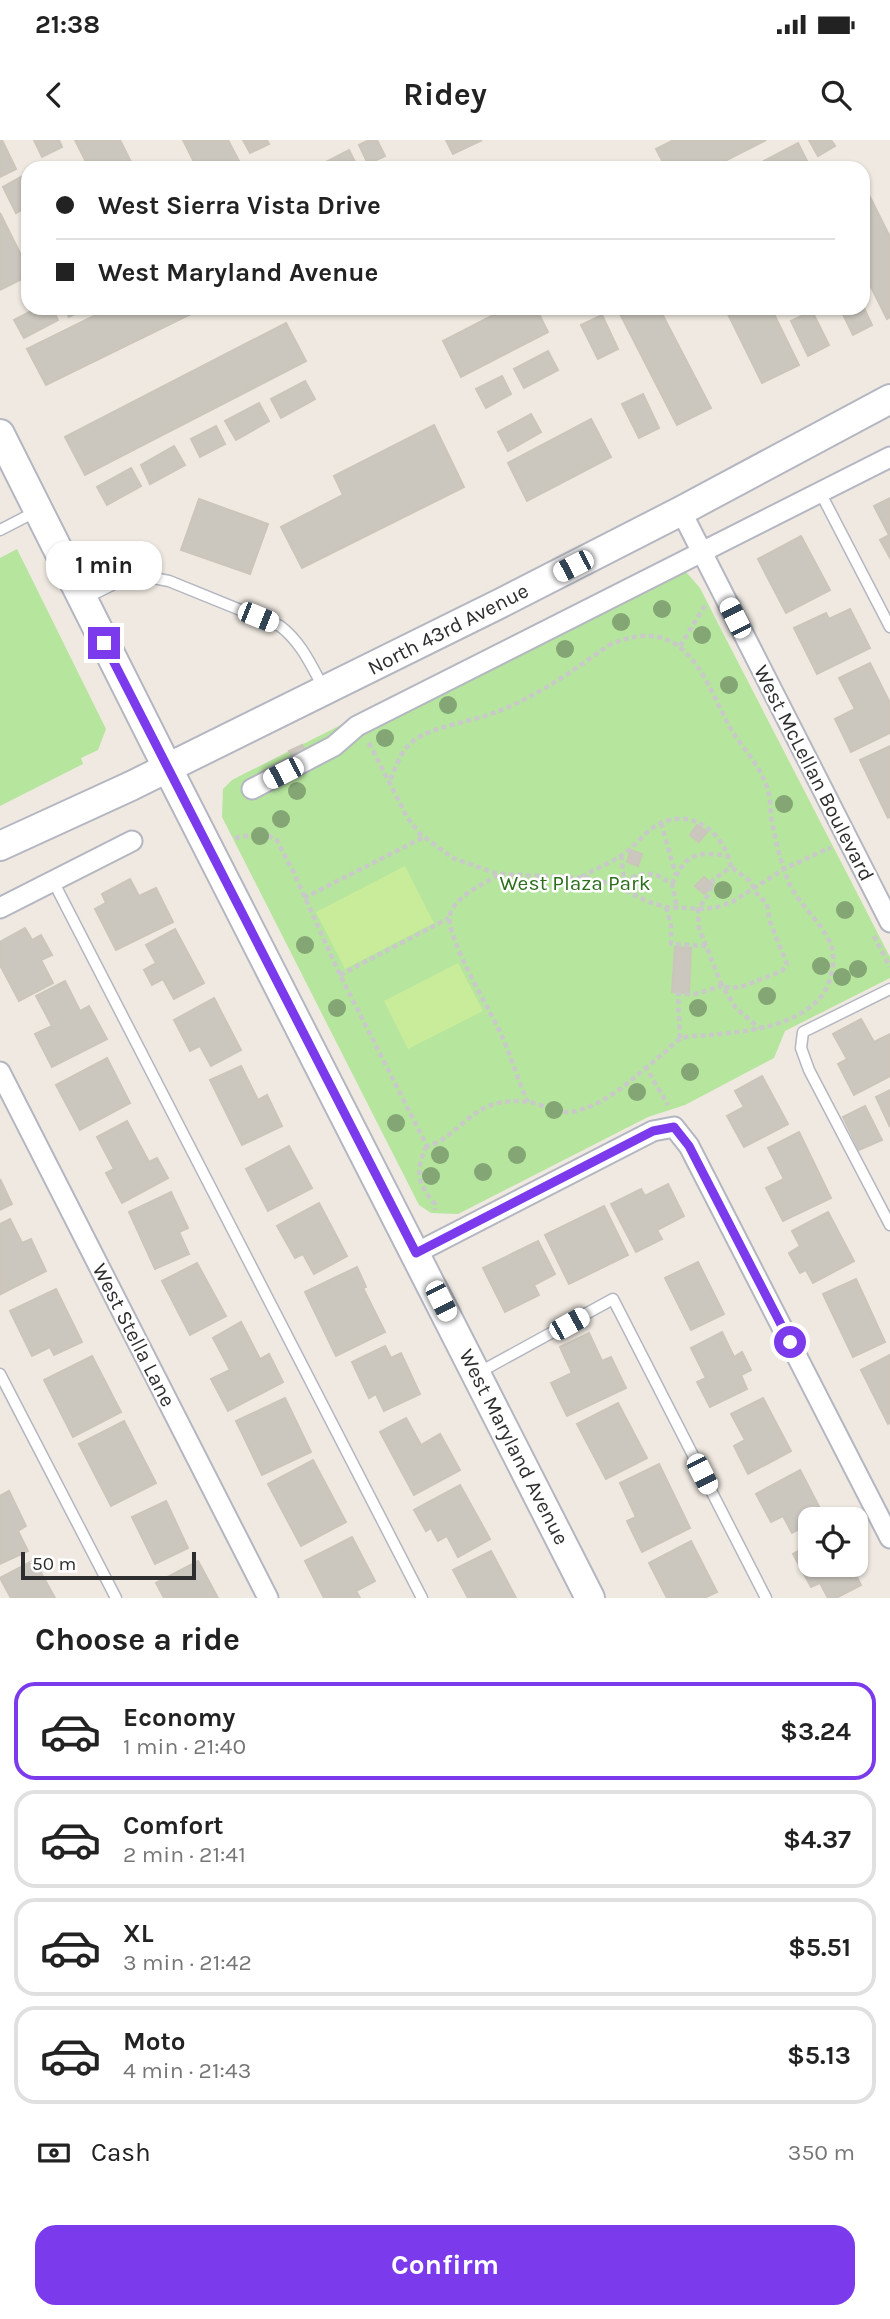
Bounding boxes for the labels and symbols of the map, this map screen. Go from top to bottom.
callout: 1 min [46,542,162,590]
car [550,547,597,585]
street label: North 43rd Avenue [364,578,532,680]
car [717,595,754,641]
car [235,599,282,635]
route end [88,627,120,659]
street label: West McLellan Boulevard [749,661,879,885]
car [260,754,307,792]
park label: West Plaza Park [500,871,651,895]
street label: West Stella Lane [88,1259,180,1411]
car [423,1278,460,1324]
car [546,1305,593,1343]
route start [774,1326,806,1358]
street label: West Maryland Avenue [454,1345,574,1549]
car [684,1451,721,1497]
scale bar [21,1549,196,1581]

